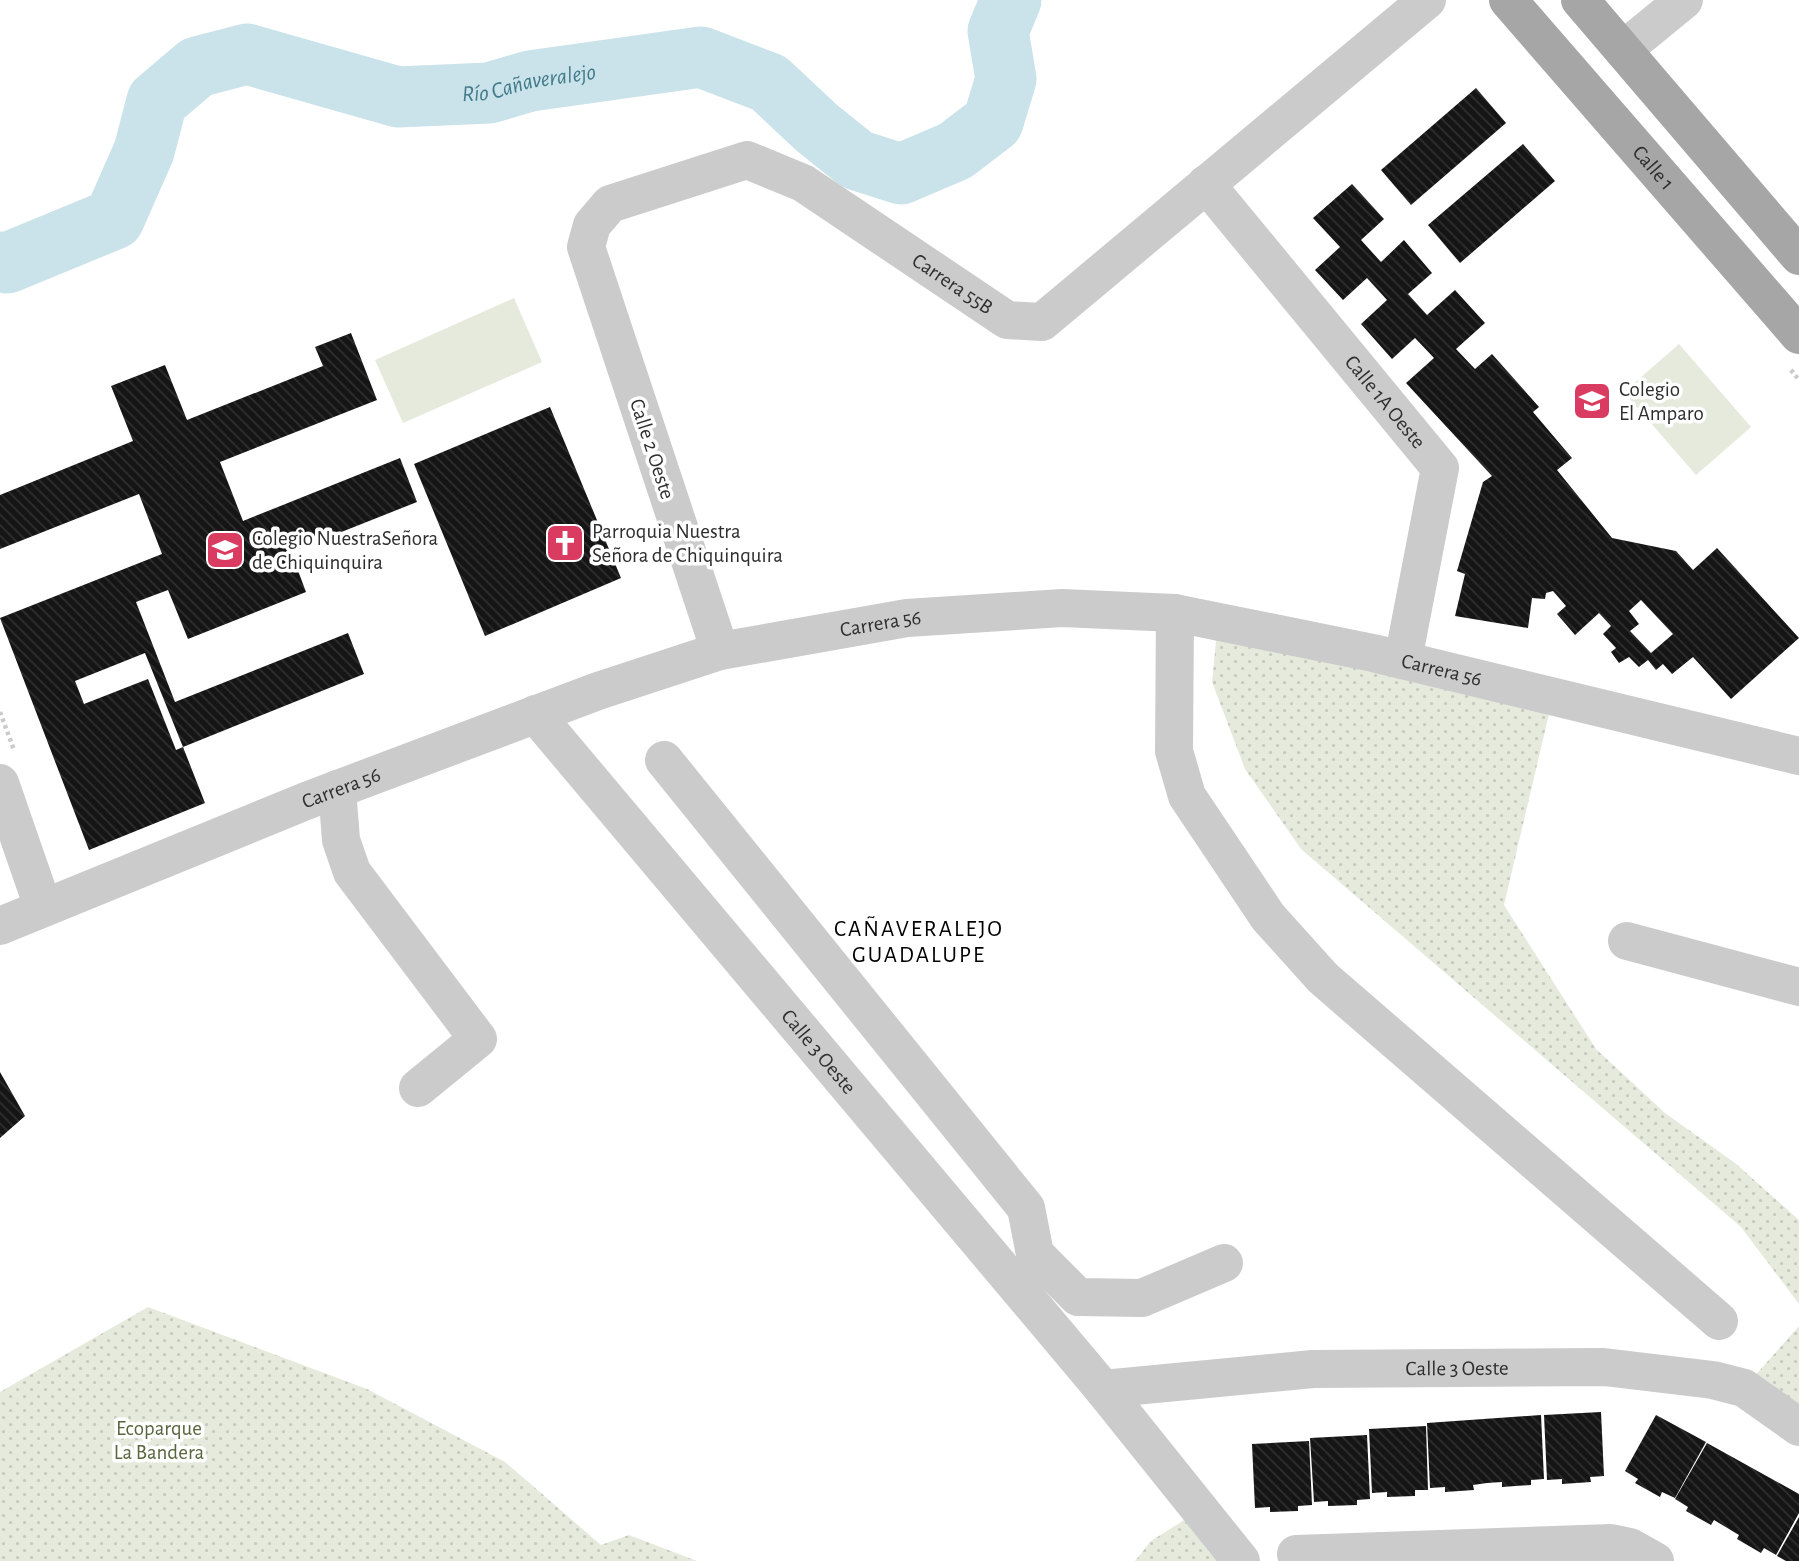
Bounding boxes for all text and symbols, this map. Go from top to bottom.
water label: Río Cañaveralejo [461,60,597,106]
street label: Calle 1 [1629,141,1678,194]
street label: Carrera 55B [909,249,997,318]
street label: Calle 1A Oeste [1341,351,1430,452]
place label: Colegio El Amparo [1619,379,1704,424]
school or university icon: Colegio El Amparo [1571,380,1613,422]
street label: Calle 2 Oeste [626,396,678,502]
place label: Parroquia Nuestra Señora de Chiquinquira [592,521,783,566]
church icon: Parroquia Nuestra Señora de Chiquinquira [544,522,586,564]
place label: Colegio NuestraSeñora de Chiquinquira [252,528,438,573]
school or university icon: Colegio NuestraSeñora de Chiquinquira [204,529,246,571]
street label: Carrera 56 [838,607,922,640]
street label: Carrera 56 [1399,650,1484,689]
street label: Carrera 56 [299,764,383,812]
district label: CAÑAVERALEJO GUADALUPE [834,915,1004,967]
street label: Calle 3 Oeste [778,1005,860,1098]
street label: Calle 3 Oeste [1405,1357,1509,1379]
park label: Ecoparque La Bandera [114,1418,204,1463]

